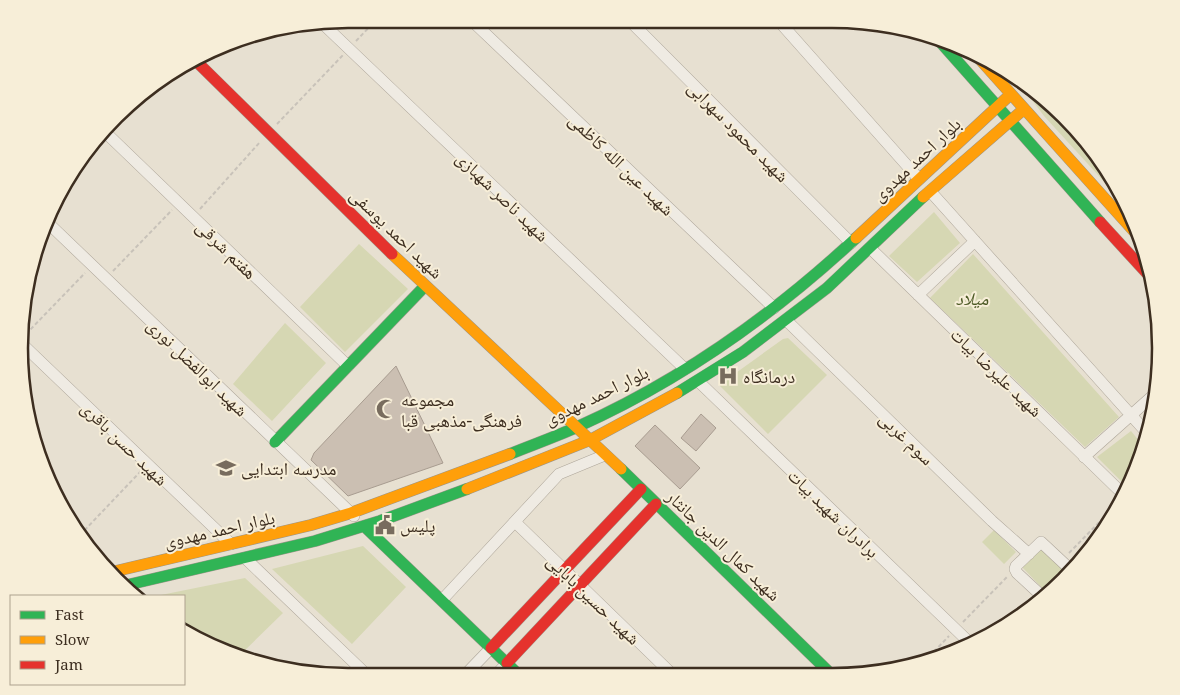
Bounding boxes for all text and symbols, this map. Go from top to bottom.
street label: شهید محمود سهرابی [683,75,795,187]
street label: شهید عین الله کاظمی [564,107,680,221]
street label: بلوار احمد مهدوی [866,112,966,206]
street label: شهید ناصر شهبازی [451,145,555,247]
street label: شهید احمد یوسفی [345,182,449,284]
street label: هفتم شرقی [191,214,263,285]
park label: میلاد [955,286,989,310]
street label: شهید ابوالفضل نوری [142,313,254,421]
street label: شهید علیرضا بیات [946,322,1048,422]
street label: بلوار احمد مهدوی [540,359,652,431]
place label: درمانگاه [743,364,795,388]
hospital icon: درمانگاه [717,365,739,387]
place label: مجموعه فرهنگی-مذهبی قبا [401,387,522,432]
street label: شهید حسن باقری [76,395,174,491]
mosque icon: مجموعه فرهنگی-مذهبی قبا [375,398,397,420]
street label: سوم غربی [874,406,940,471]
place label: مدرسه ابتدایی [241,456,336,480]
school or university icon: مدرسه ابتدایی [215,457,237,479]
street label: برادران شهید بیات [783,463,885,563]
street label: شهید کمال الدین جانثار [661,484,786,606]
street label: بلوار احمد مهدوی [161,505,277,553]
place label: پلیس [400,513,435,537]
public building icon: پلیس [374,514,396,536]
street label: شهید حسین بابایی [542,548,646,650]
legend [10,595,185,685]
text: Fast [55,604,84,624]
text: Slow [55,629,89,649]
text: Jam [54,654,83,674]

